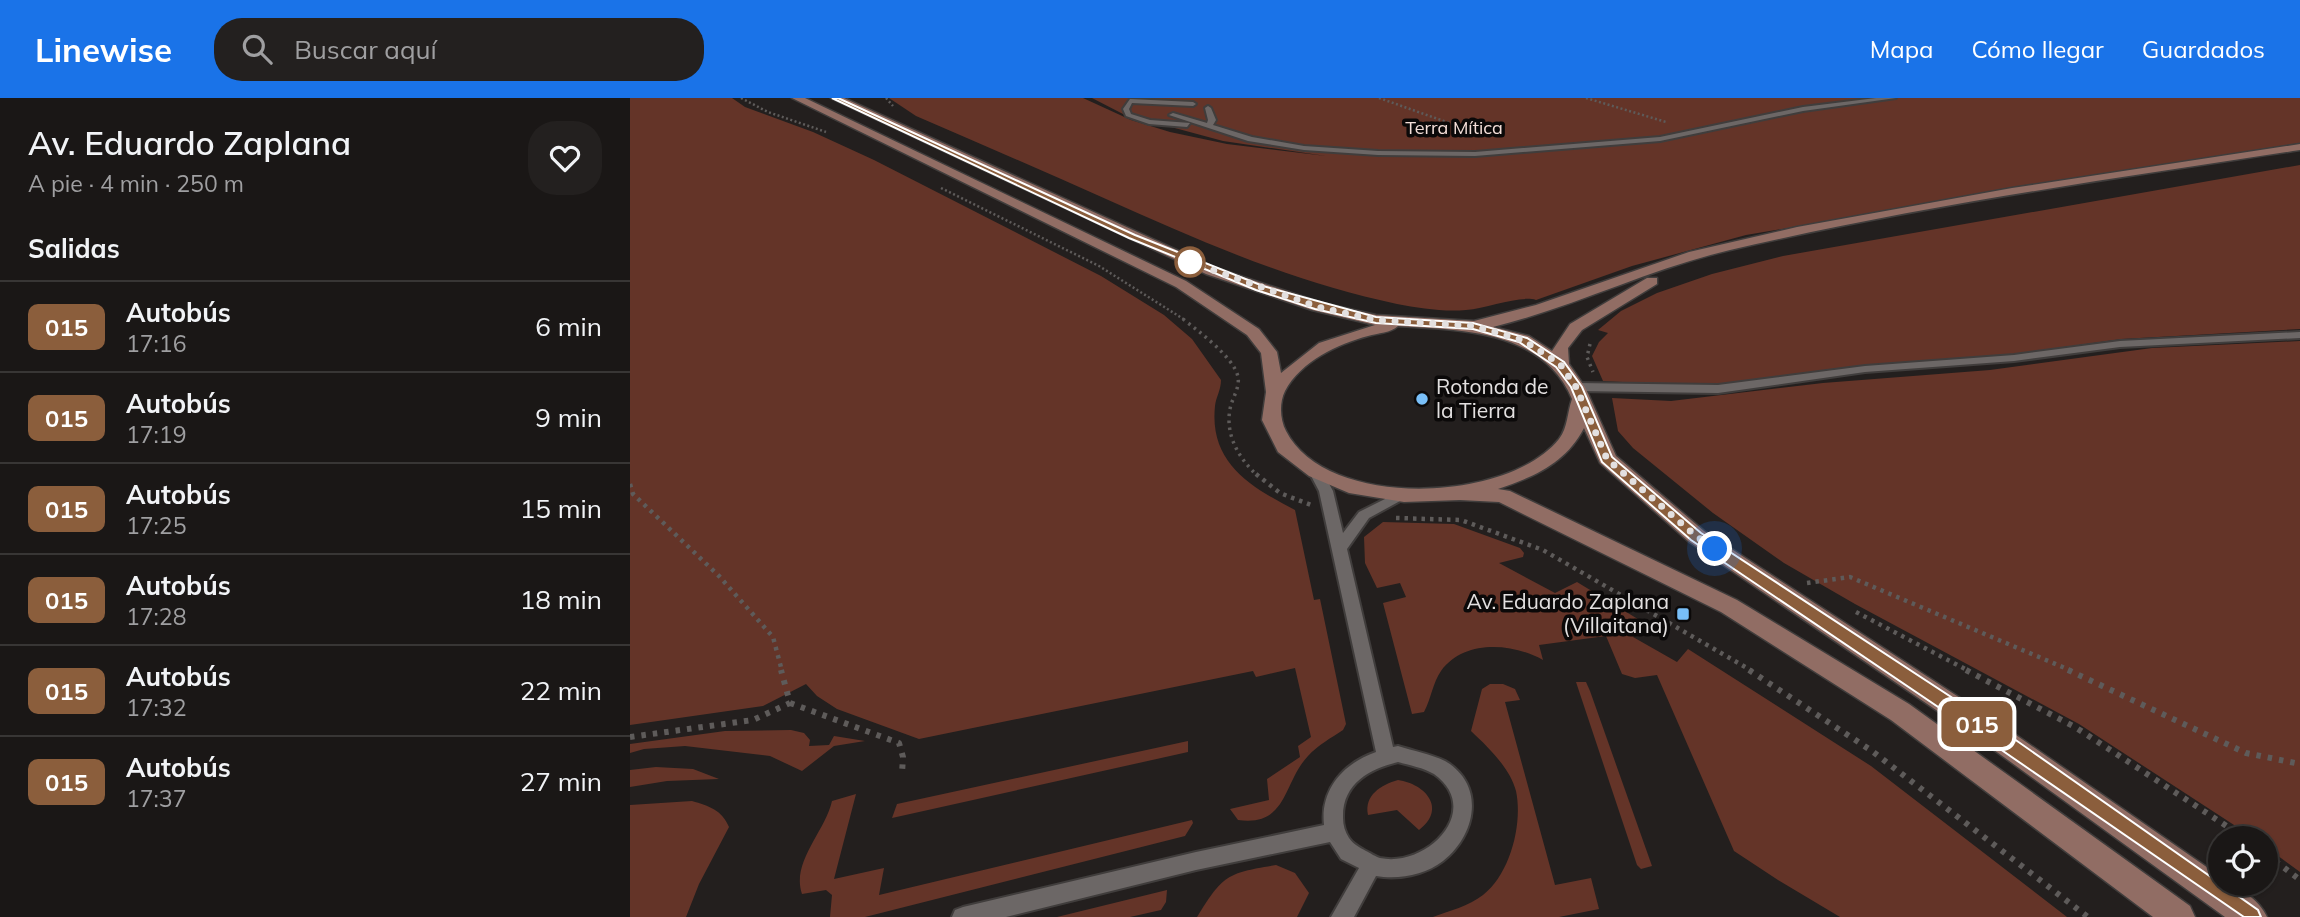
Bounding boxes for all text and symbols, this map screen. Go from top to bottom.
search box [214,18,704,81]
text: Linewise [35,29,172,70]
icon: search [238,30,276,68]
text: Buscar aquí [294,33,437,66]
text: Mapa [1870,34,1933,64]
text: Cómo llegar [1971,34,2104,64]
text: Guardados [2142,34,2265,64]
park label: Terra Mítica [1405,116,1503,139]
button: heart [528,121,602,195]
text: Av. Eduardo Zaplana [28,122,351,163]
text: A pie · 4 min · 250 m [28,169,244,198]
text: Salidas [28,232,120,265]
unlabelled marker [1175,247,1205,277]
text: Autobús [126,296,231,329]
text: 6 min [535,310,602,343]
text: 015 [45,312,88,342]
text: 17:16 [126,329,186,358]
place label: Rotonda de la Tierra [1436,373,1548,423]
text: Autobús [126,387,231,420]
marker: Rotonda de la Tierra [1414,391,1430,407]
text: 9 min [535,401,602,434]
text: 015 [45,403,88,433]
text: 17:19 [126,420,186,449]
text: Autobús [126,478,231,511]
text: 15 min [520,492,602,525]
text: 015 [45,494,88,524]
text: 17:25 [126,511,186,540]
your location [1697,531,1732,566]
text: Autobús [126,569,231,602]
text: 18 min [520,583,602,616]
text: 015 [45,585,88,615]
place label: Av. Eduardo Zaplana (Villaitana) [1467,588,1669,638]
text: 17:28 [126,602,186,631]
marker: Av. Eduardo Zaplana (Villaitana) [1675,606,1691,622]
text: Autobús [126,660,231,693]
text: 22 min [520,674,602,707]
text: 015 [45,676,88,706]
text: 17:32 [126,693,186,722]
line badge: 015 [1937,701,2017,747]
text: 015 [1955,709,1999,739]
text: Autobús [126,751,231,784]
text: 27 min [520,765,602,798]
text: 015 [45,767,88,797]
text: 17:37 [126,784,186,813]
map controls [2208,826,2278,896]
button: locate [2208,826,2278,896]

